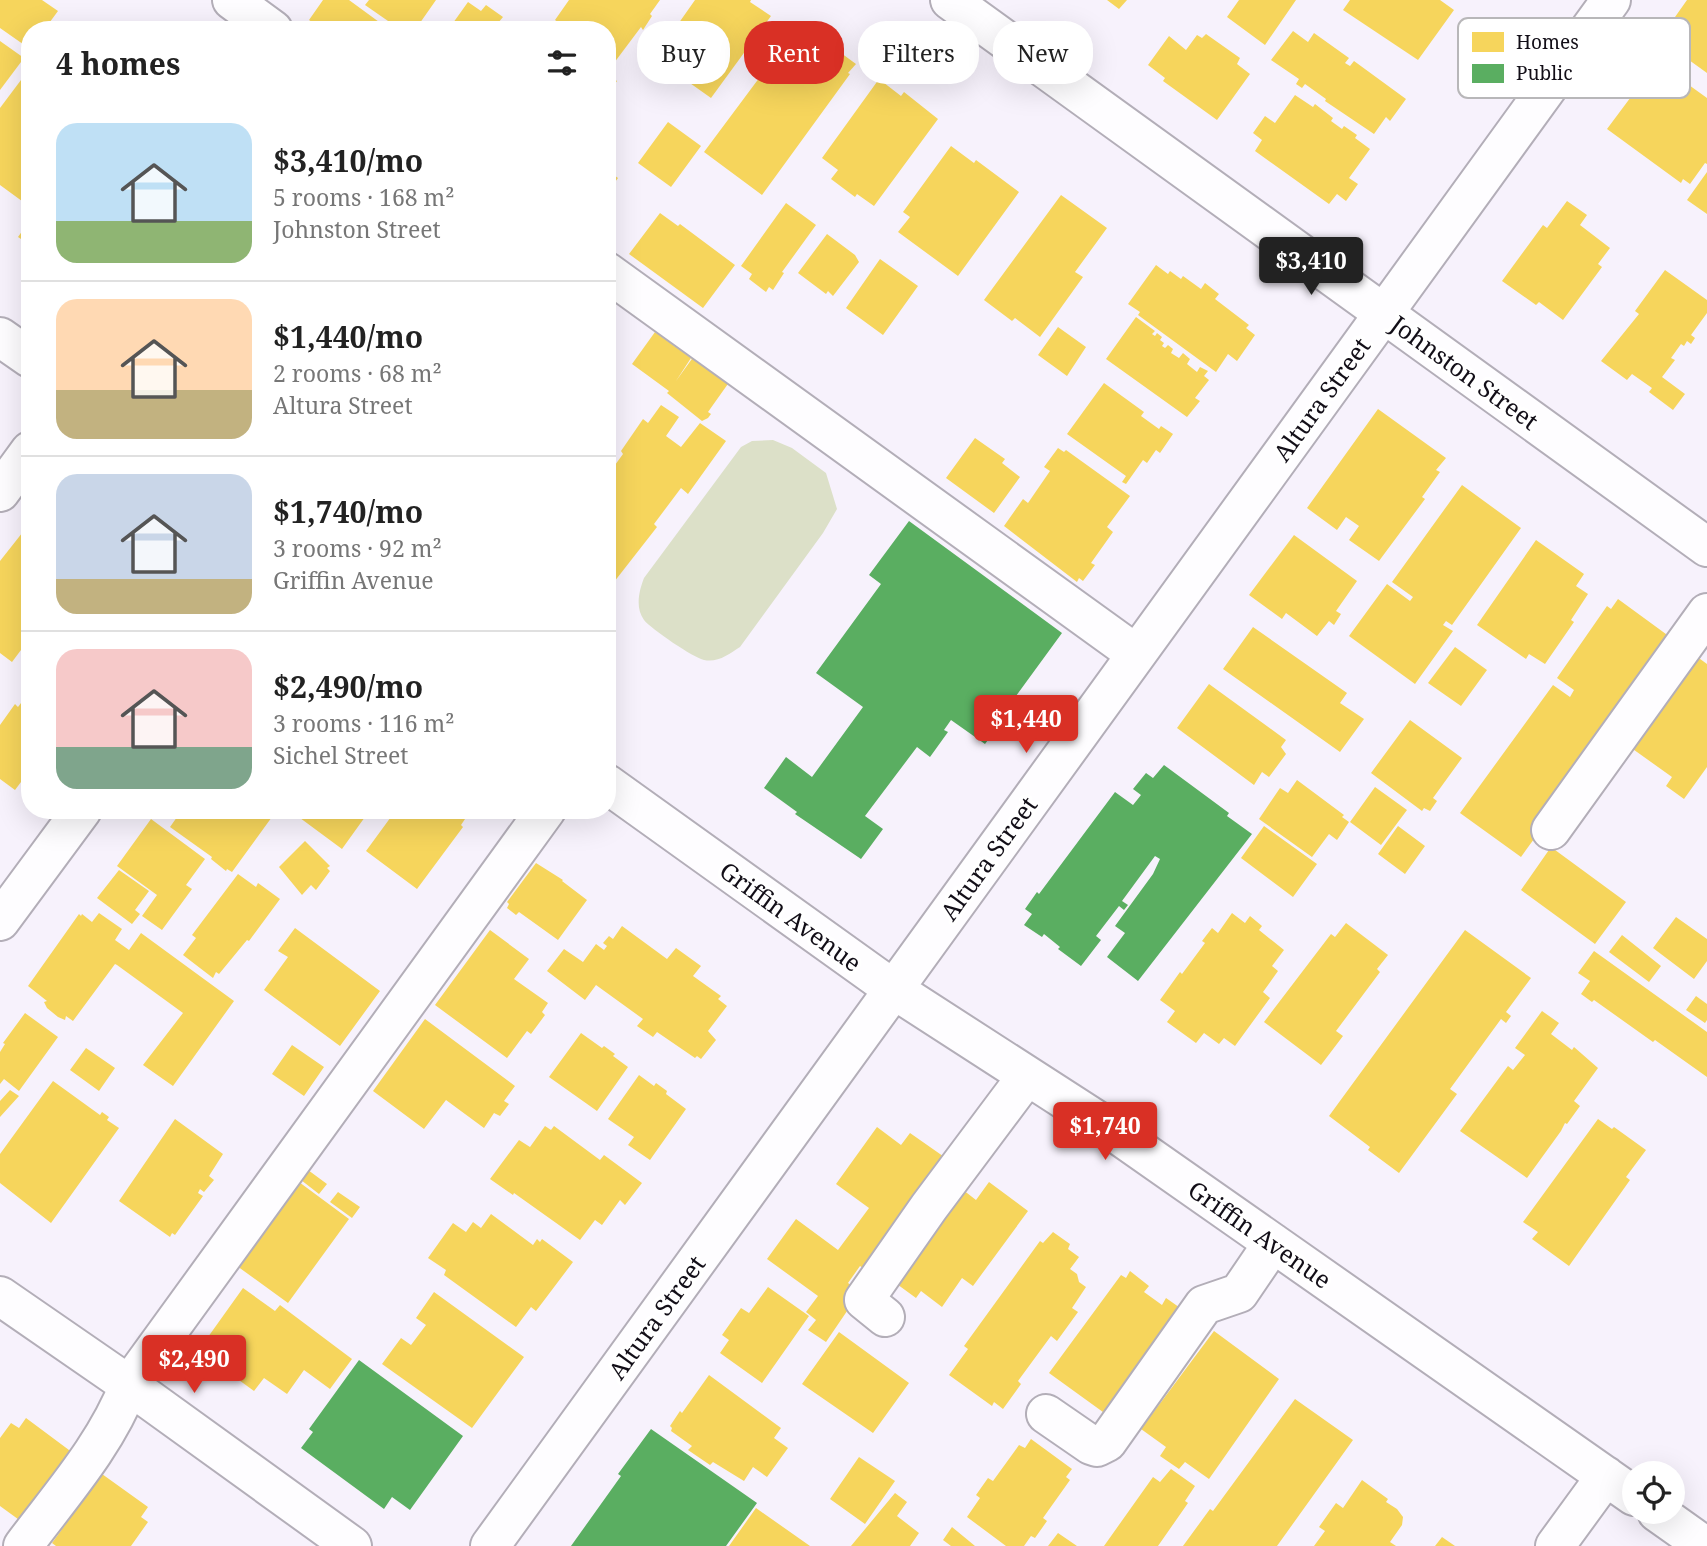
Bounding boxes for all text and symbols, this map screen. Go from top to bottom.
legend [1458,18,1690,98]
chip: Buy [637,21,730,84]
chip: Rent [744,21,844,84]
chip: Filters [858,21,979,84]
chip: New [993,21,1093,84]
text: Homes [1516,29,1579,55]
text: 4 homes [56,43,180,84]
icon: filters [543,44,581,82]
text: Public [1516,60,1573,86]
text: $3,410/mo [273,140,423,181]
icon: home [112,151,196,235]
text: 5 rooms · 168 m² [273,181,455,213]
text: Johnston Street [273,213,441,245]
pin: $3,410 [1254,238,1368,297]
text: $3,410 [1275,244,1347,276]
street label: Johnston Street [1384,307,1545,437]
text: $1,440/mo [273,316,423,357]
icon: home [112,327,196,411]
street label: Altura Street [1265,330,1377,468]
text: 2 rooms · 68 m² [273,357,442,389]
text: Altura Street [273,389,413,421]
text: $1,740/mo [273,491,423,532]
icon: home [112,502,196,586]
text: 3 rooms · 92 m² [273,532,442,564]
text: Griffin Avenue [273,564,434,596]
text: $2,490/mo [273,666,423,707]
icon: home [112,677,196,761]
pin: $1,440 [969,696,1083,755]
text: $1,440 [990,702,1062,734]
text: 3 rooms · 116 m² [273,707,455,739]
text: Sichel Street [273,739,408,771]
street label: Altura Street [932,789,1044,927]
street label: Griffin Avenue [713,853,869,979]
pin: $1,740 [1048,1102,1162,1162]
text: $1,740 [1069,1109,1141,1141]
street label: Griffin Avenue [1182,1172,1338,1296]
street label: Altura Street [600,1248,712,1386]
pin: $2,490 [137,1336,251,1395]
text: $2,490 [158,1342,230,1374]
map controls [1622,1461,1685,1524]
button: locate [1622,1461,1685,1524]

